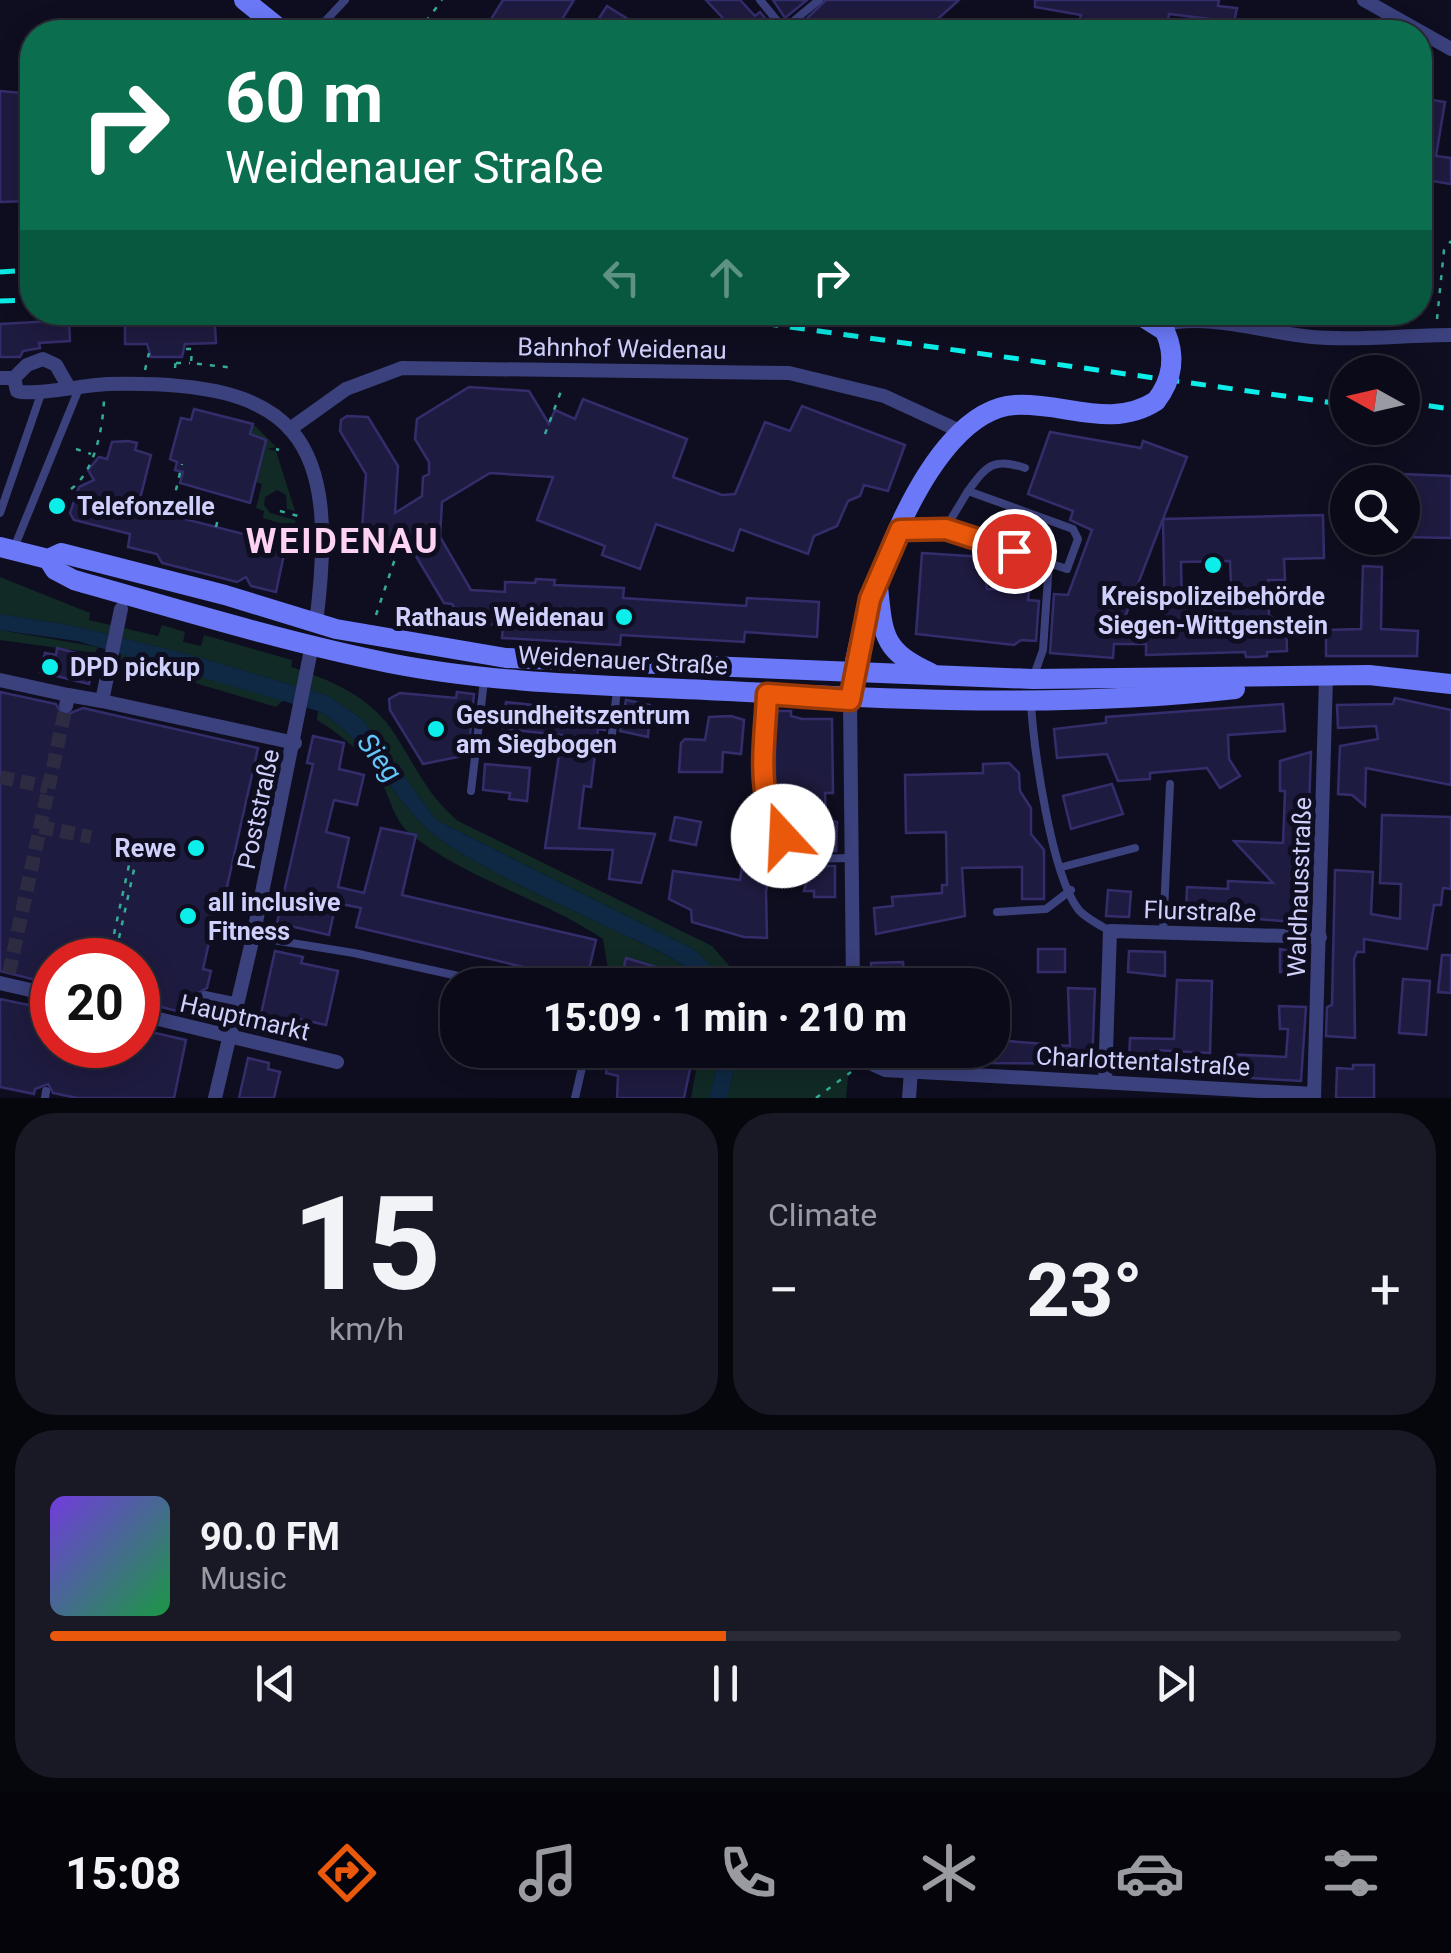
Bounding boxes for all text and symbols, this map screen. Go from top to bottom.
text: 60 m [225,57,383,139]
icon: right [60,60,190,190]
text: Weidenauer Straße [225,141,604,194]
icon: left [594,250,649,305]
icon: ahead [699,250,754,305]
icon: right [804,250,859,305]
street label: Bahnhof Weidenau [517,332,727,365]
north arrow [1330,355,1420,445]
map controls [1330,355,1420,555]
button: search [1330,465,1420,555]
place label: Telefonzelle [77,492,215,521]
marker: Telefonzelle [46,495,68,517]
pin [972,509,1057,594]
district label: WEIDENAU [246,521,440,562]
icon: arrive [987,524,1042,579]
marker: Kreispolizeibehörde Siegen-Wittgenstein [1202,554,1224,576]
place label: Kreispolizeibehörde Siegen-Wittgenstein [1098,582,1328,640]
place label: Rathaus Weidenau [395,603,604,632]
marker: Rathaus Weidenau [613,606,635,628]
street label: Weidenauer Straße [517,641,729,680]
place label: DPD pickup [70,653,200,682]
marker: DPD pickup [39,656,61,678]
place label: Gesundheitszentrum am Siegbogen [456,701,690,759]
marker: Gesundheitszentrum am Siegbogen [425,718,447,740]
water label: Sieg [350,727,409,788]
street label: Poststraße [232,747,285,872]
position arrow [731,784,835,888]
street label: Waldhausstraße [1282,796,1317,978]
place label: Rewe [115,834,176,863]
marker: Rewe [185,837,207,859]
place label: all inclusive Fitness [208,888,341,946]
street label: Flurstraße [1143,895,1257,928]
marker: all inclusive Fitness [177,905,199,927]
speed limit sign: 20 [30,938,160,1068]
street label: Hauptmarkt [177,988,313,1046]
text: 15:09 · 1 min · 210 m [543,996,907,1040]
street label: Charlottentalstraße [1035,1041,1251,1082]
text: 15 [292,1168,441,1321]
text: Climate [768,1196,877,1234]
text: 23° [1027,1246,1143,1334]
text: − [768,1258,799,1322]
text: + [1370,1258,1401,1322]
text: km/h [329,1310,404,1348]
text: 90.0 FM [200,1515,340,1559]
text: Music [200,1559,287,1597]
icon: previous [248,1656,303,1711]
icon: pause [698,1656,753,1711]
icon: next [1148,1656,1203,1711]
icon: directions [312,1838,382,1908]
icon: music [513,1838,583,1908]
icon: phone [713,1838,783,1908]
icon: climate [914,1838,984,1908]
icon: car [1115,1838,1185,1908]
icon: filters [1316,1838,1386,1908]
text: 15:08 [65,1847,181,1900]

